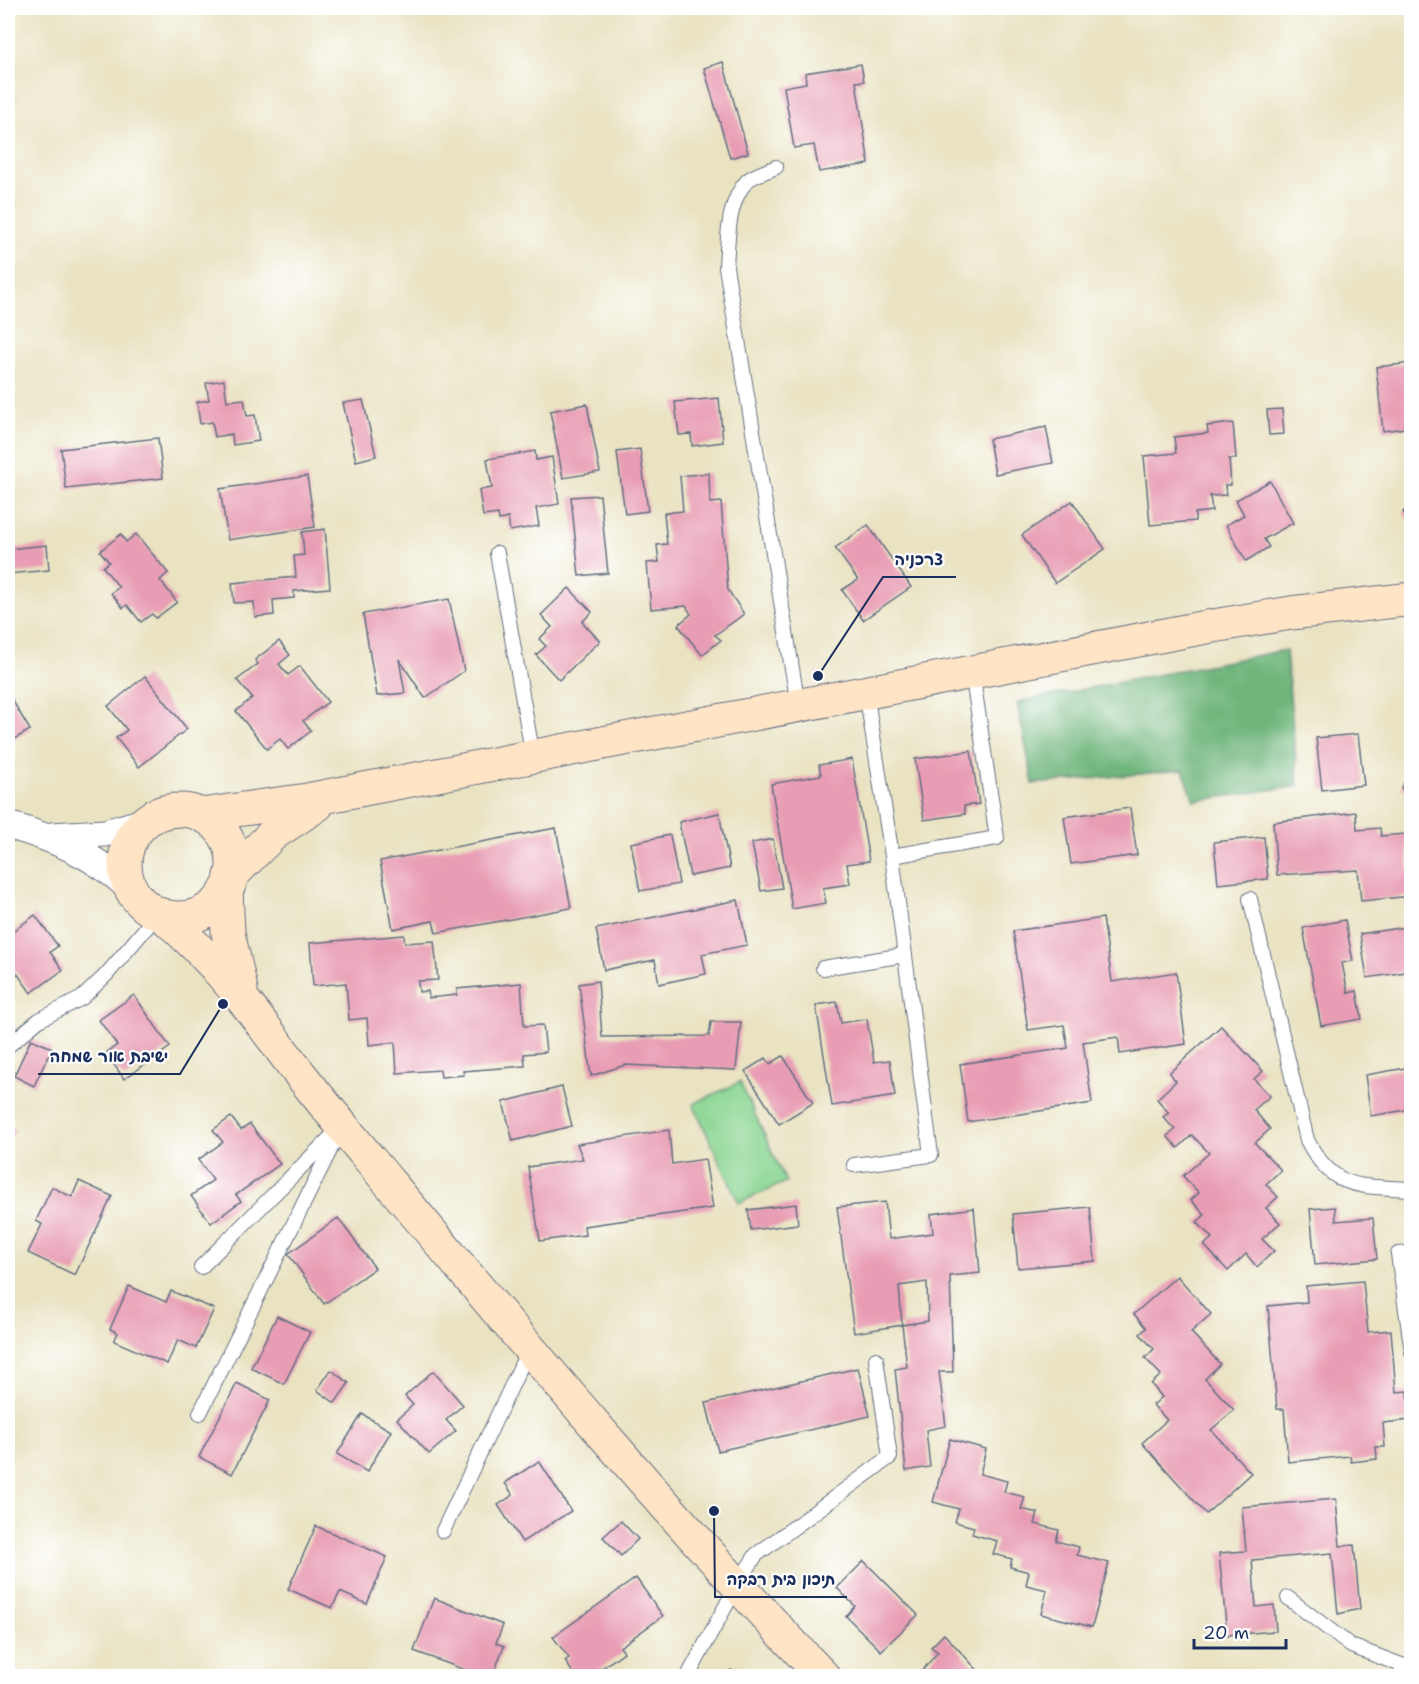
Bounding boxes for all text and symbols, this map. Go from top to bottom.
callout: צרכניה [883,543,956,577]
text: צרכניה [895,549,943,570]
callout: ישיבת אור שמחה [38,1040,180,1074]
text: ישיבת אור שמחה [50,1046,168,1067]
callout: תיכון בית רבקה [715,1563,847,1597]
text: תיכון בית רבקה [727,1569,835,1590]
scale bar [1194,1612,1286,1650]
text: 20 m [1203,1621,1249,1645]

